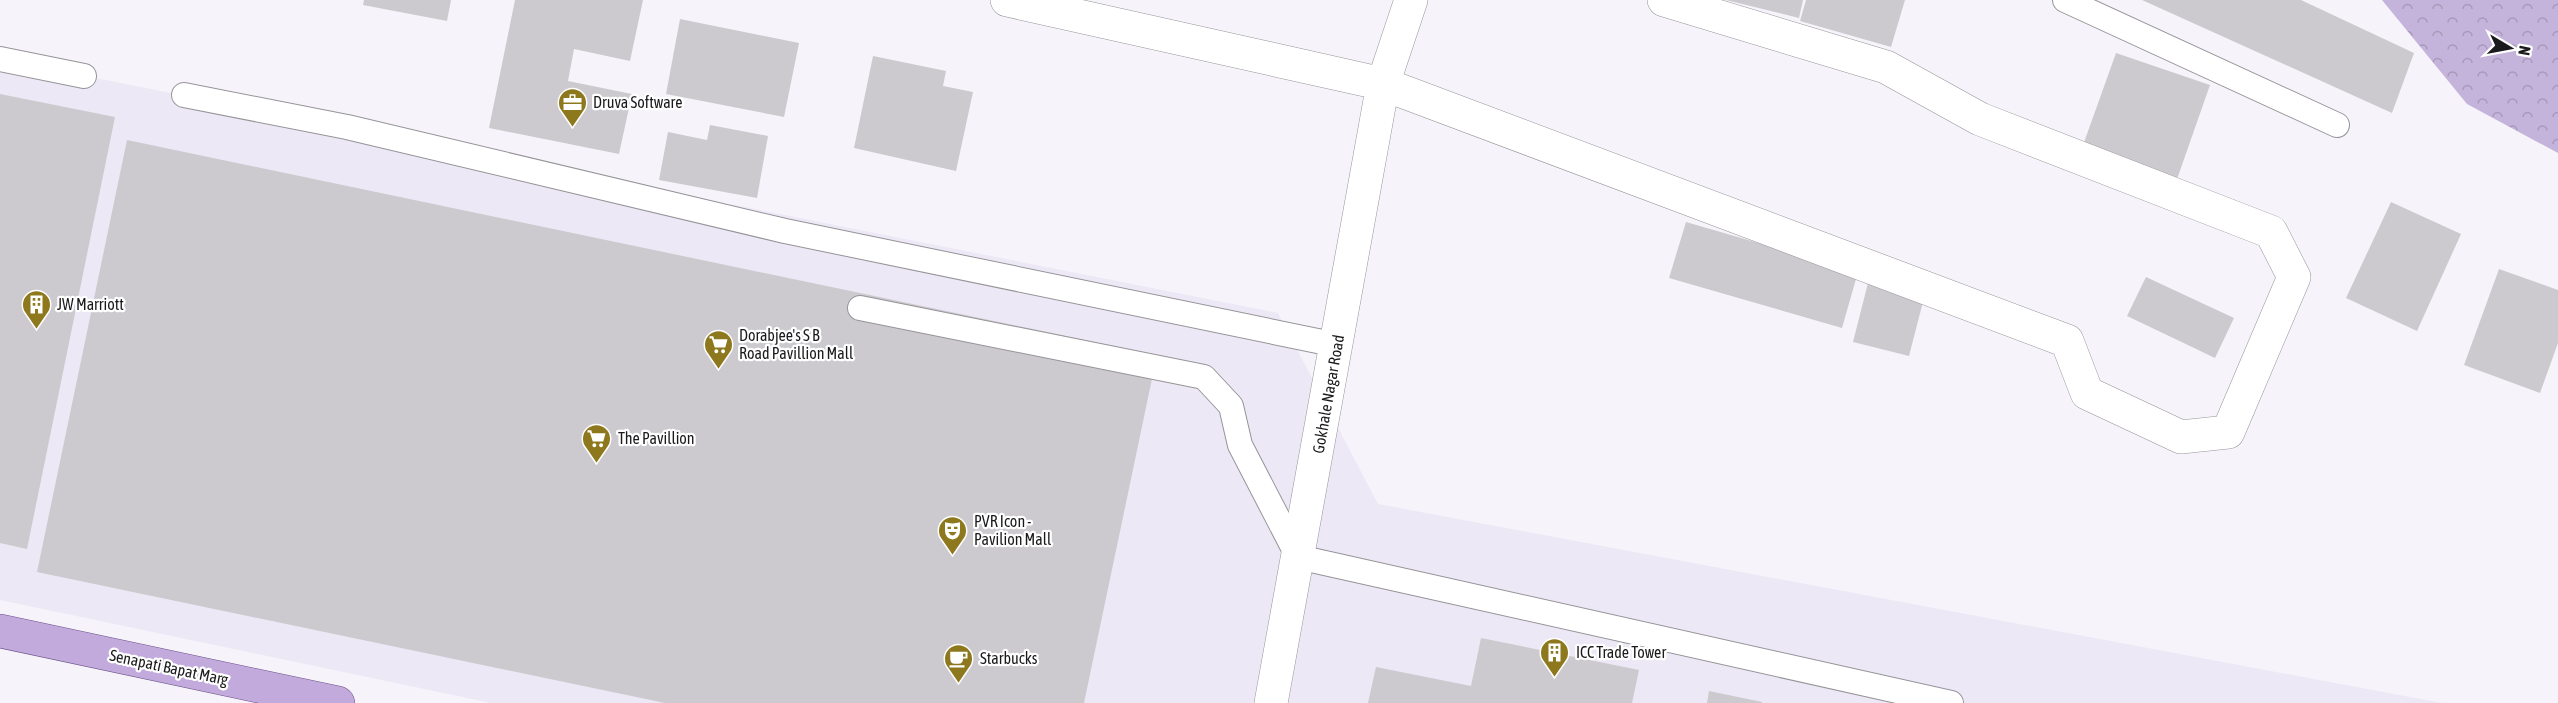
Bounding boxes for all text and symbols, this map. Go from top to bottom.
north arrow [2480,18,2540,78]
text: N [2515,44,2534,57]
office icon: Druva Software [556,86,588,128]
place label: Druva Software [593,93,683,111]
building icon: JW Marriott [20,288,52,330]
place label: JW Marriott [57,295,124,313]
place label: Dorabjee's S B Road Pavillion Mall [739,326,854,362]
supermarket icon: Dorabjee's S B Road Pavillion Mall [702,328,734,370]
street label: Gokhale Nagar Road [1309,333,1348,455]
supermarket icon: The Pavillion [581,422,613,464]
place label: The Pavillion [618,429,695,447]
place label: PVR Icon - Pavilion Mall [974,512,1052,548]
theatre icon: PVR Icon - Pavilion Mall [937,514,969,556]
building icon: ICC Trade Tower [1539,636,1571,678]
cafe icon: Starbucks [943,642,975,684]
place label: ICC Trade Tower [1576,643,1666,661]
street label: Senapati Bapat Marg [108,646,230,689]
place label: Starbucks [980,649,1038,667]

